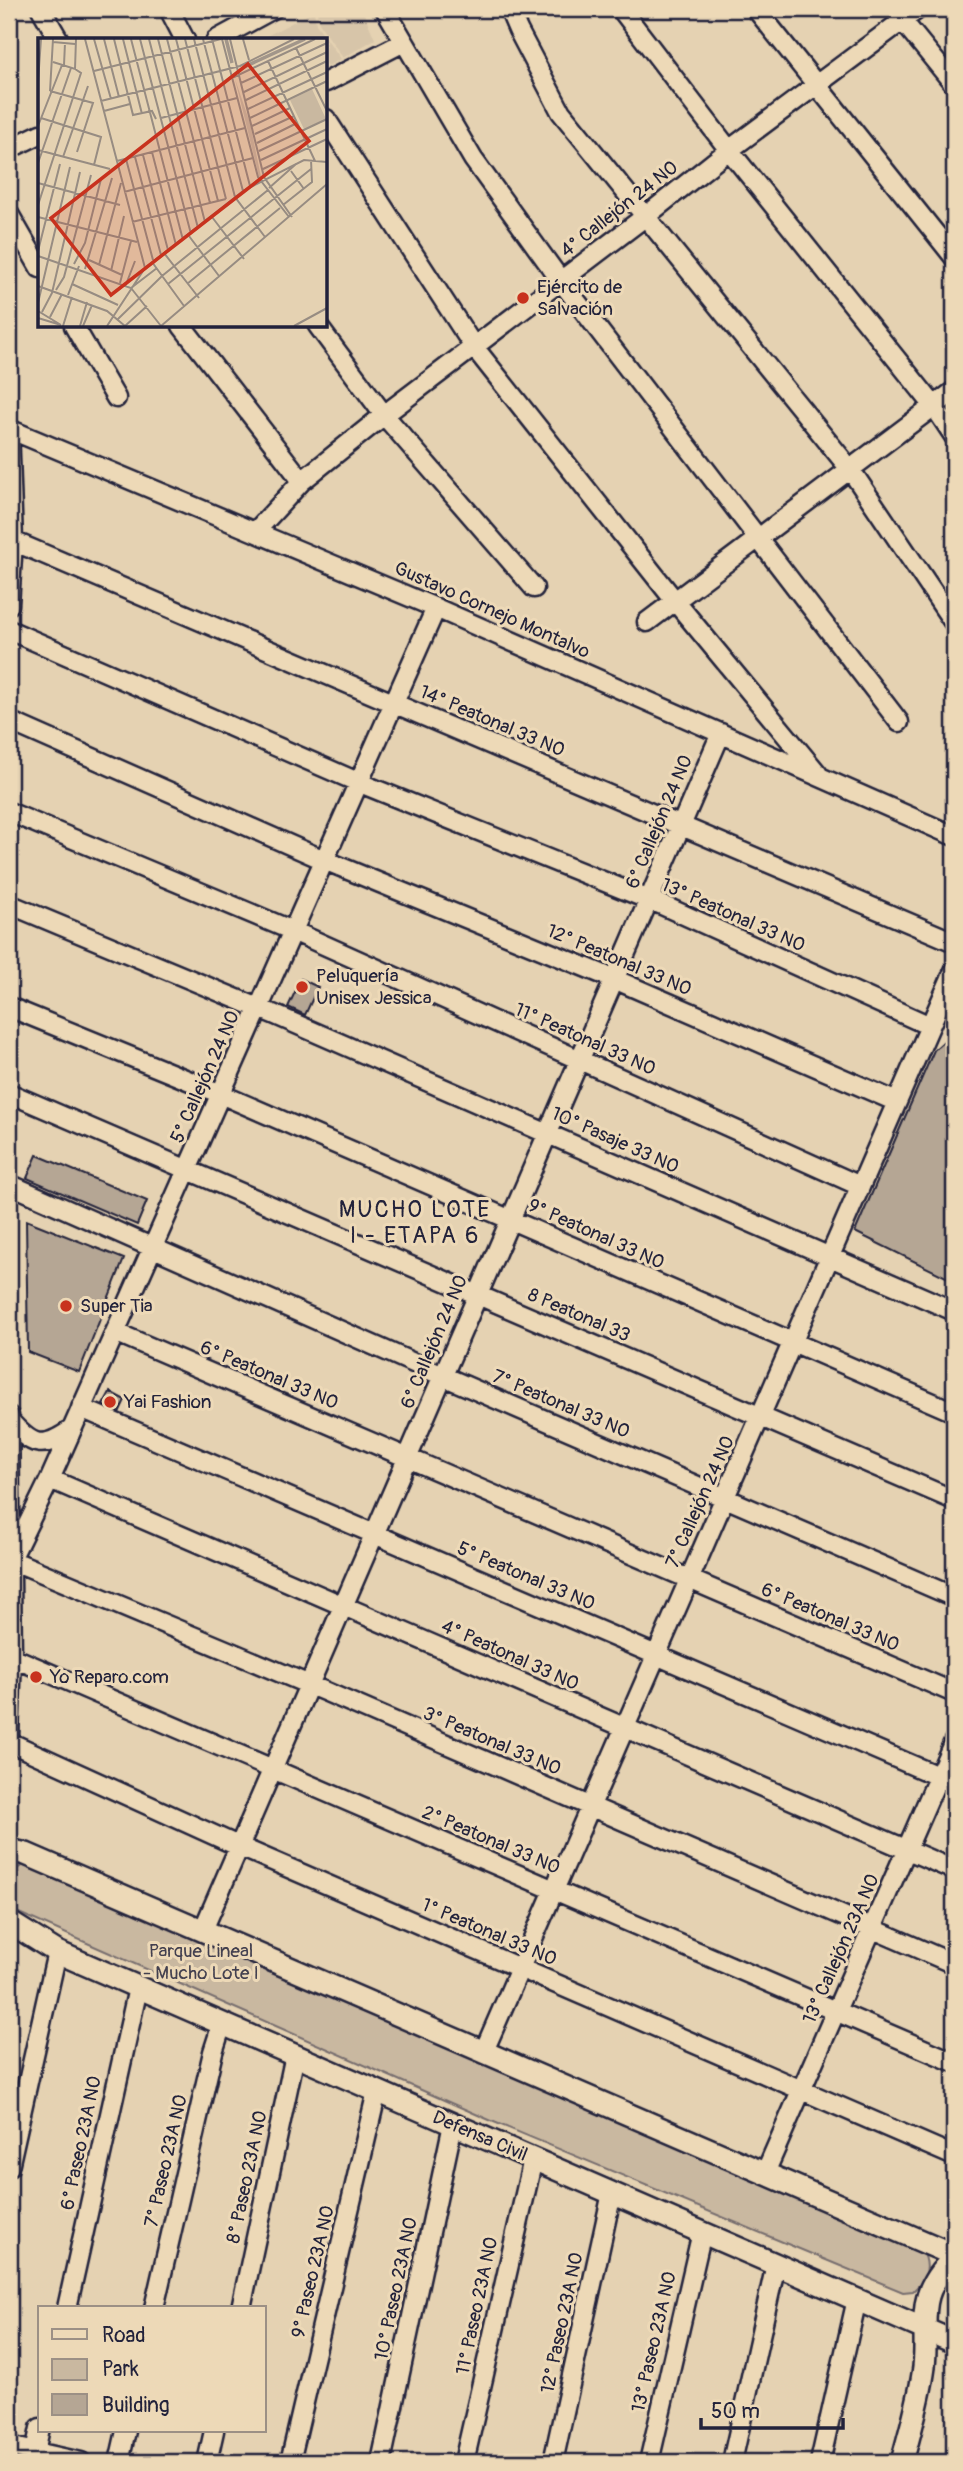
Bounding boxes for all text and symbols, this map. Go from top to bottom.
inset map [38,38,327,327]
street label: 4° Callejón 24 NO [555,156,683,262]
place label: Ejército de Salvación [537,275,623,321]
marker: Ejército de Salvación [515,290,531,306]
street label: Gustavo Cornejo Montalvo [390,556,594,664]
street label: 14° Peatonal 33 NO [416,680,568,762]
street label: 6° Callejón 24 NO [620,752,698,892]
street label: 13° Peatonal 33 NO [657,873,809,957]
street label: 12° Peatonal 33 NO [543,919,695,1001]
place label: Peluquería Unisex Jessica [316,964,432,1010]
marker: Peluquería Unisex Jessica [294,979,310,995]
street label: 11° Peatonal 33 NO [511,997,659,1081]
street label: 5° Callejón 24 NO [165,1007,245,1147]
street label: 10° Pasaje 33 NO [548,1101,682,1179]
street label: 9° Peatonal 33 NO [524,1193,668,1275]
district label: MUCHO LOTE I - ETAPA 6 [339,1195,491,1250]
street label: 6° Callejón 24 NO [395,1272,473,1412]
street label: 8 Peatonal 33 [524,1283,634,1347]
place label: Super Tia [80,1294,153,1318]
marker: Super Tia [58,1298,74,1314]
street label: 6° Peatonal 33 NO [196,1335,342,1415]
street label: 7° Peatonal 33 NO [489,1364,633,1444]
place label: Yai Fashion [123,1390,212,1414]
marker: Yai Fashion [102,1394,118,1410]
street label: 7° Callejón 24 NO [660,1432,740,1572]
street label: 5° Peatonal 33 NO [454,1536,598,1616]
street label: 6° Peatonal 33 NO [757,1577,903,1657]
street label: 4° Peatonal 33 NO [438,1614,582,1696]
place label: Yo Reparo.com [49,1665,169,1689]
marker: Yo Reparo.com [28,1669,44,1685]
street label: 3° Peatonal 33 NO [420,1701,564,1781]
street label: 2° Peatonal 33 NO [419,1800,563,1880]
street label: 13° Callejón 23A NO [797,1871,885,2027]
street label: 1° Peatonal 33 NO [418,1893,560,1971]
park label: Parque Lineal - Mucho Lote I [143,1939,259,1985]
street label: 6° Paseo 23A NO [55,2074,107,2212]
street label: 7° Paseo 23A NO [139,2092,193,2230]
street label: Defensa Civil [429,2105,531,2167]
street label: 8° Paseo 23A NO [221,2109,273,2245]
street label: 9° Paseo 23A NO [286,2204,340,2340]
street label: 10° Paseo 23A NO [369,2215,423,2363]
street label: 11° Paseo 23A NO [451,2235,503,2377]
street label: 12° Paseo 23A NO [535,2250,589,2396]
street label: 13° Paseo 23A NO [626,2270,682,2414]
legend [38,2306,266,2432]
text: Road [102,2322,146,2349]
text: Park [102,2356,139,2383]
scale bar [701,2387,842,2431]
text: Building [102,2392,169,2419]
text: 50 m [711,2398,760,2425]

